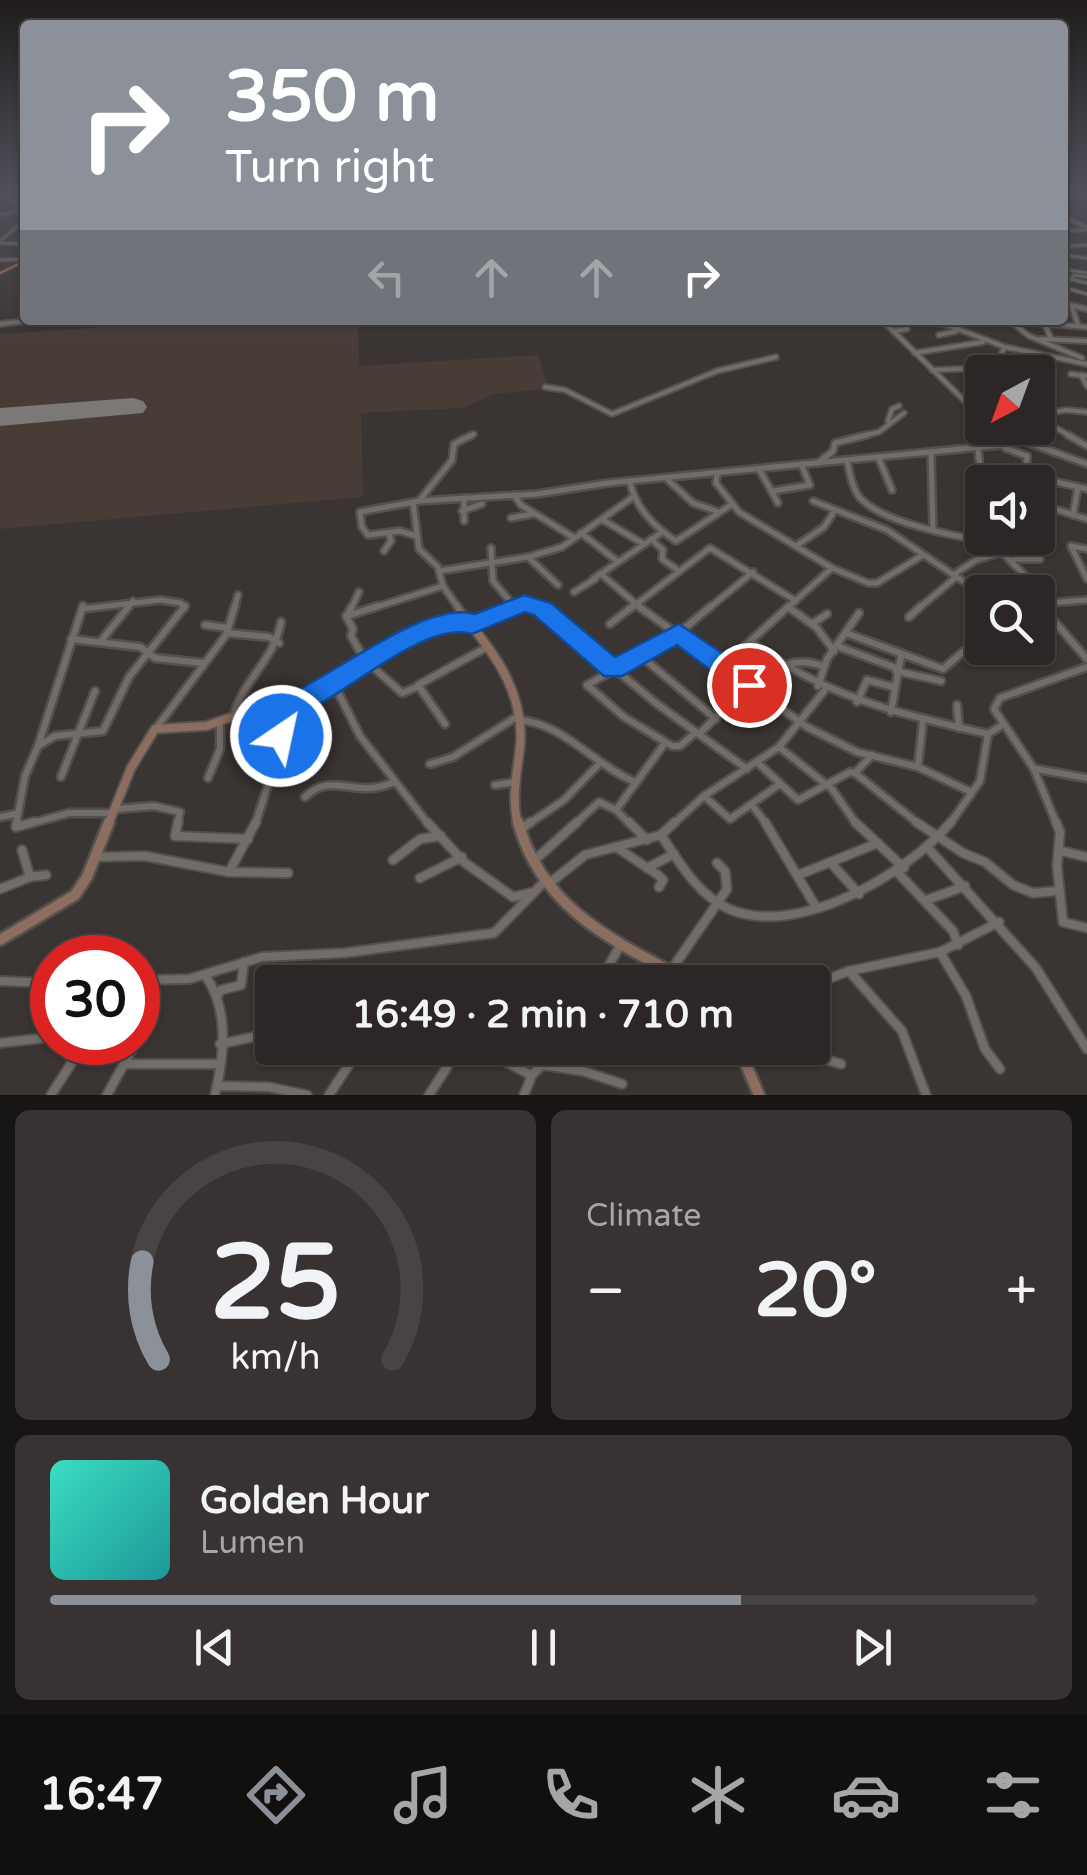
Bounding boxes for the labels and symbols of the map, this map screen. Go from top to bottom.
north arrow [965,355,1055,445]
pin [707,643,792,728]
position arrow [229,684,333,788]
speed limit sign: 30 [30,935,160,1065]

